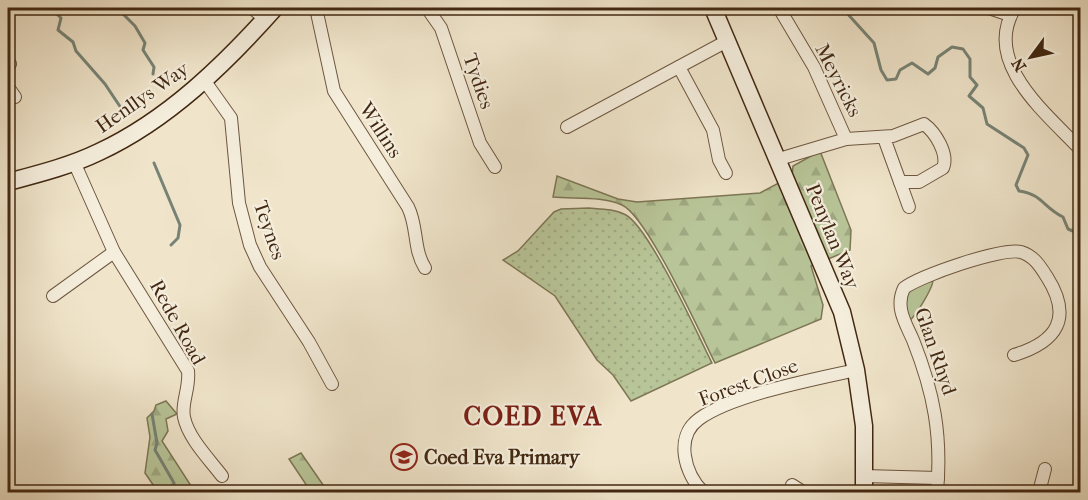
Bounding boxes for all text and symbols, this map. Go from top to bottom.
north arrow [1001,27,1061,87]
street label: Meyricks [810,40,867,121]
street label: Tydies [458,50,499,112]
text: N [1007,54,1030,75]
street label: Henllys Way [92,56,194,138]
street label: Willins [354,97,407,162]
street label: Penylan Way [801,180,865,293]
street label: Teynes [249,198,290,263]
street label: Rede Road [145,276,211,370]
street label: Glan Rhyd [910,305,962,399]
street label: Forest Close [695,354,801,411]
district label: COED EVA [463,401,603,432]
school or university icon: Coed Eva Primary [389,442,419,472]
place label: Coed Eva Primary [424,446,581,469]

